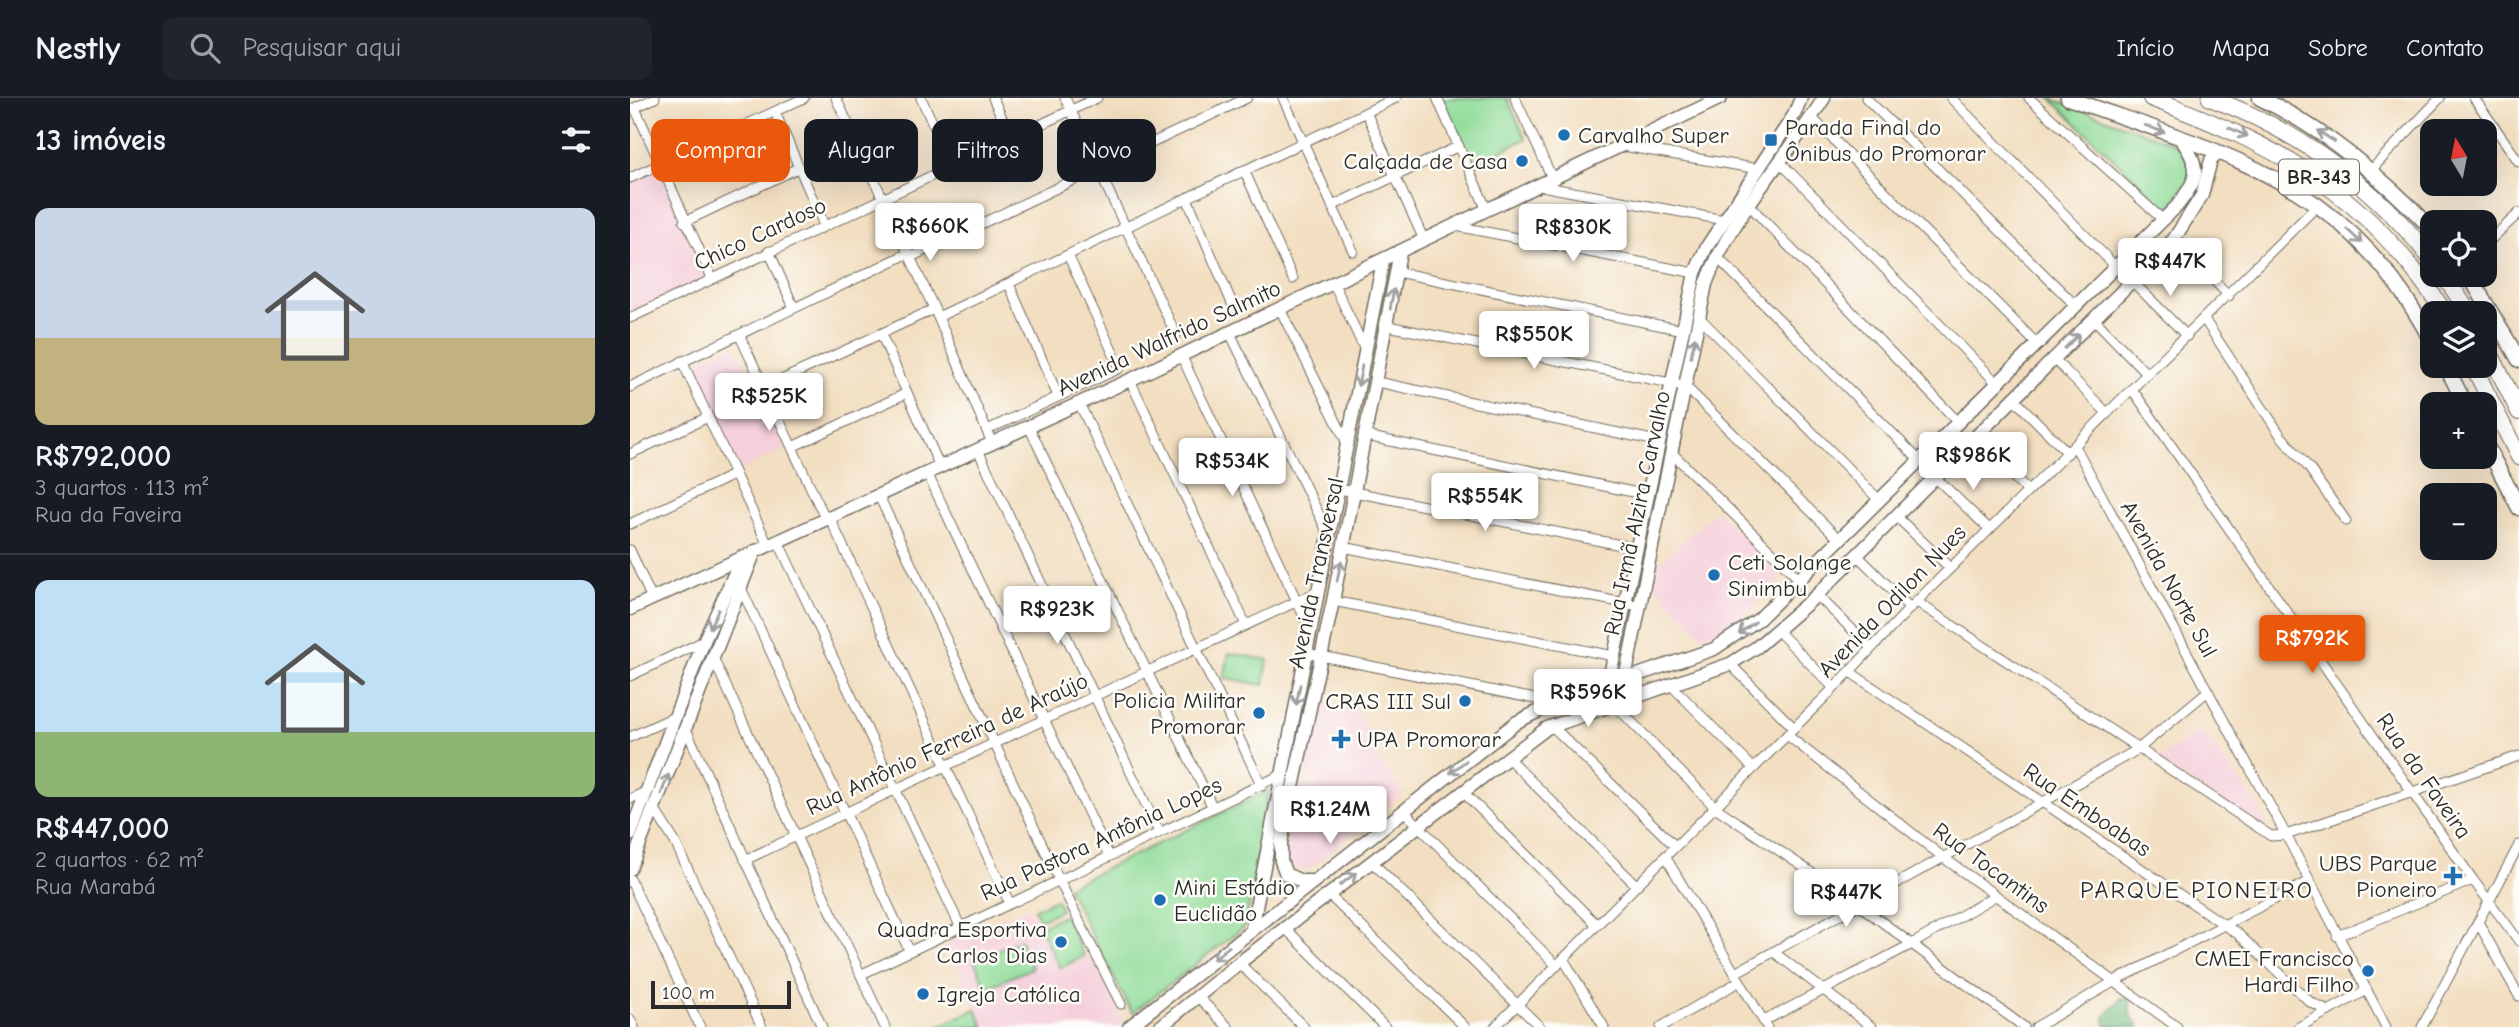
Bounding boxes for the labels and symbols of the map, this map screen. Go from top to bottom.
place label: Parada Final do Ônibus do Promorar [1785,114,1987,167]
north arrow [2420,119,2497,196]
place label: Carvalho Super [1578,122,1730,149]
one-way arrow [2144,124,2166,136]
one-way arrow [2226,126,2248,139]
marker: Carvalho Super [1556,127,1572,143]
one-way arrow [2317,129,2336,143]
marker: Parada Final do Ônibus do Promorar [1763,132,1779,148]
place label: Calçada de Casa [1344,148,1508,175]
marker: Calçada de Casa [1514,153,1530,169]
road number: BR-343 [2279,160,2359,194]
street label: Chico Cardoso [690,192,830,276]
pin: R$660K [873,204,987,263]
pin: R$830K [1516,204,1630,264]
one-way arrow [2345,227,2362,244]
pin: R$447K [2113,238,2227,298]
street label: Avenida Walfrido Salmito [1053,274,1285,402]
one-way arrow [1386,288,1399,311]
pin: R$550K [1477,312,1591,371]
one-way arrow [2063,333,2080,350]
one-way arrow [1686,336,1700,359]
one-way arrow [1353,364,1367,387]
pin: R$525K [712,374,826,433]
street label: Rua Irmã Alzira Carvalho [1598,388,1676,638]
pin: R$986K [1916,432,2030,492]
pin: R$534K [1175,438,1289,498]
pin: R$554K [1428,474,1542,533]
street label: Avenida Transversal [1283,475,1349,671]
street label: Avenida Norte Sul [2115,496,2223,662]
street label: Avenida Odilon Nues [1812,519,1972,683]
place label: Ceti Solange Sinimbu [1728,549,1851,602]
one-way arrow [1332,560,1346,583]
marker: Ceti Solange Sinimbu [1706,567,1722,583]
pin: R$923K [1000,587,1114,646]
one-way arrow [707,608,720,629]
pin: R$792K [2255,616,2369,675]
one-way arrow [1738,621,1757,635]
street label: Rua Antônio Ferreira de Araújo [802,667,1092,821]
pin: R$596K [1531,670,1645,729]
one-way arrow [1290,683,1304,706]
place label: Policia Militar Promorar [1113,687,1246,740]
place label: CRAS III Sul [1325,688,1451,715]
marker: CRAS III Sul [1457,693,1473,709]
marker: Policia Militar Promorar [1251,705,1267,721]
street label: Rua da Faveira [2371,708,2477,844]
place label: UPA Promorar [1357,726,1501,753]
marker: UPA Promorar [1331,729,1351,749]
street label: Rua Emboabas [2018,757,2156,863]
one-way arrow [1449,759,1467,774]
street label: Rua Pastora Antônia Lopes [976,771,1226,907]
one-way arrow [660,773,673,795]
pin: R$1.24M [1265,786,1395,846]
street label: Rua Tocantins [1928,817,2054,919]
place label: UBS Parque Pioneiro [2319,850,2437,903]
marker: UBS Parque Pioneiro [2443,866,2463,886]
pin: R$447K [1789,870,1903,929]
one-way arrow [1339,871,1357,886]
place label: Mini Estádio Euclidão [1174,874,1295,927]
district label: PARQUE PIONEIRO [2080,876,2314,904]
marker: Mini Estádio Euclidão [1152,892,1168,908]
place label: Quadra Esportiva Carlos Dias [877,916,1047,969]
marker: Quadra Esportiva Carlos Dias [1053,934,1069,950]
one-way arrow [1212,945,1230,960]
place label: CMEI Francisco Hardi Filho [2194,945,2354,998]
marker: CMEI Francisco Hardi Filho [2360,963,2376,979]
scale bar [651,978,791,1010]
place label: Igreja Católica [937,981,1081,1008]
marker: Igreja Católica [915,986,931,1002]

